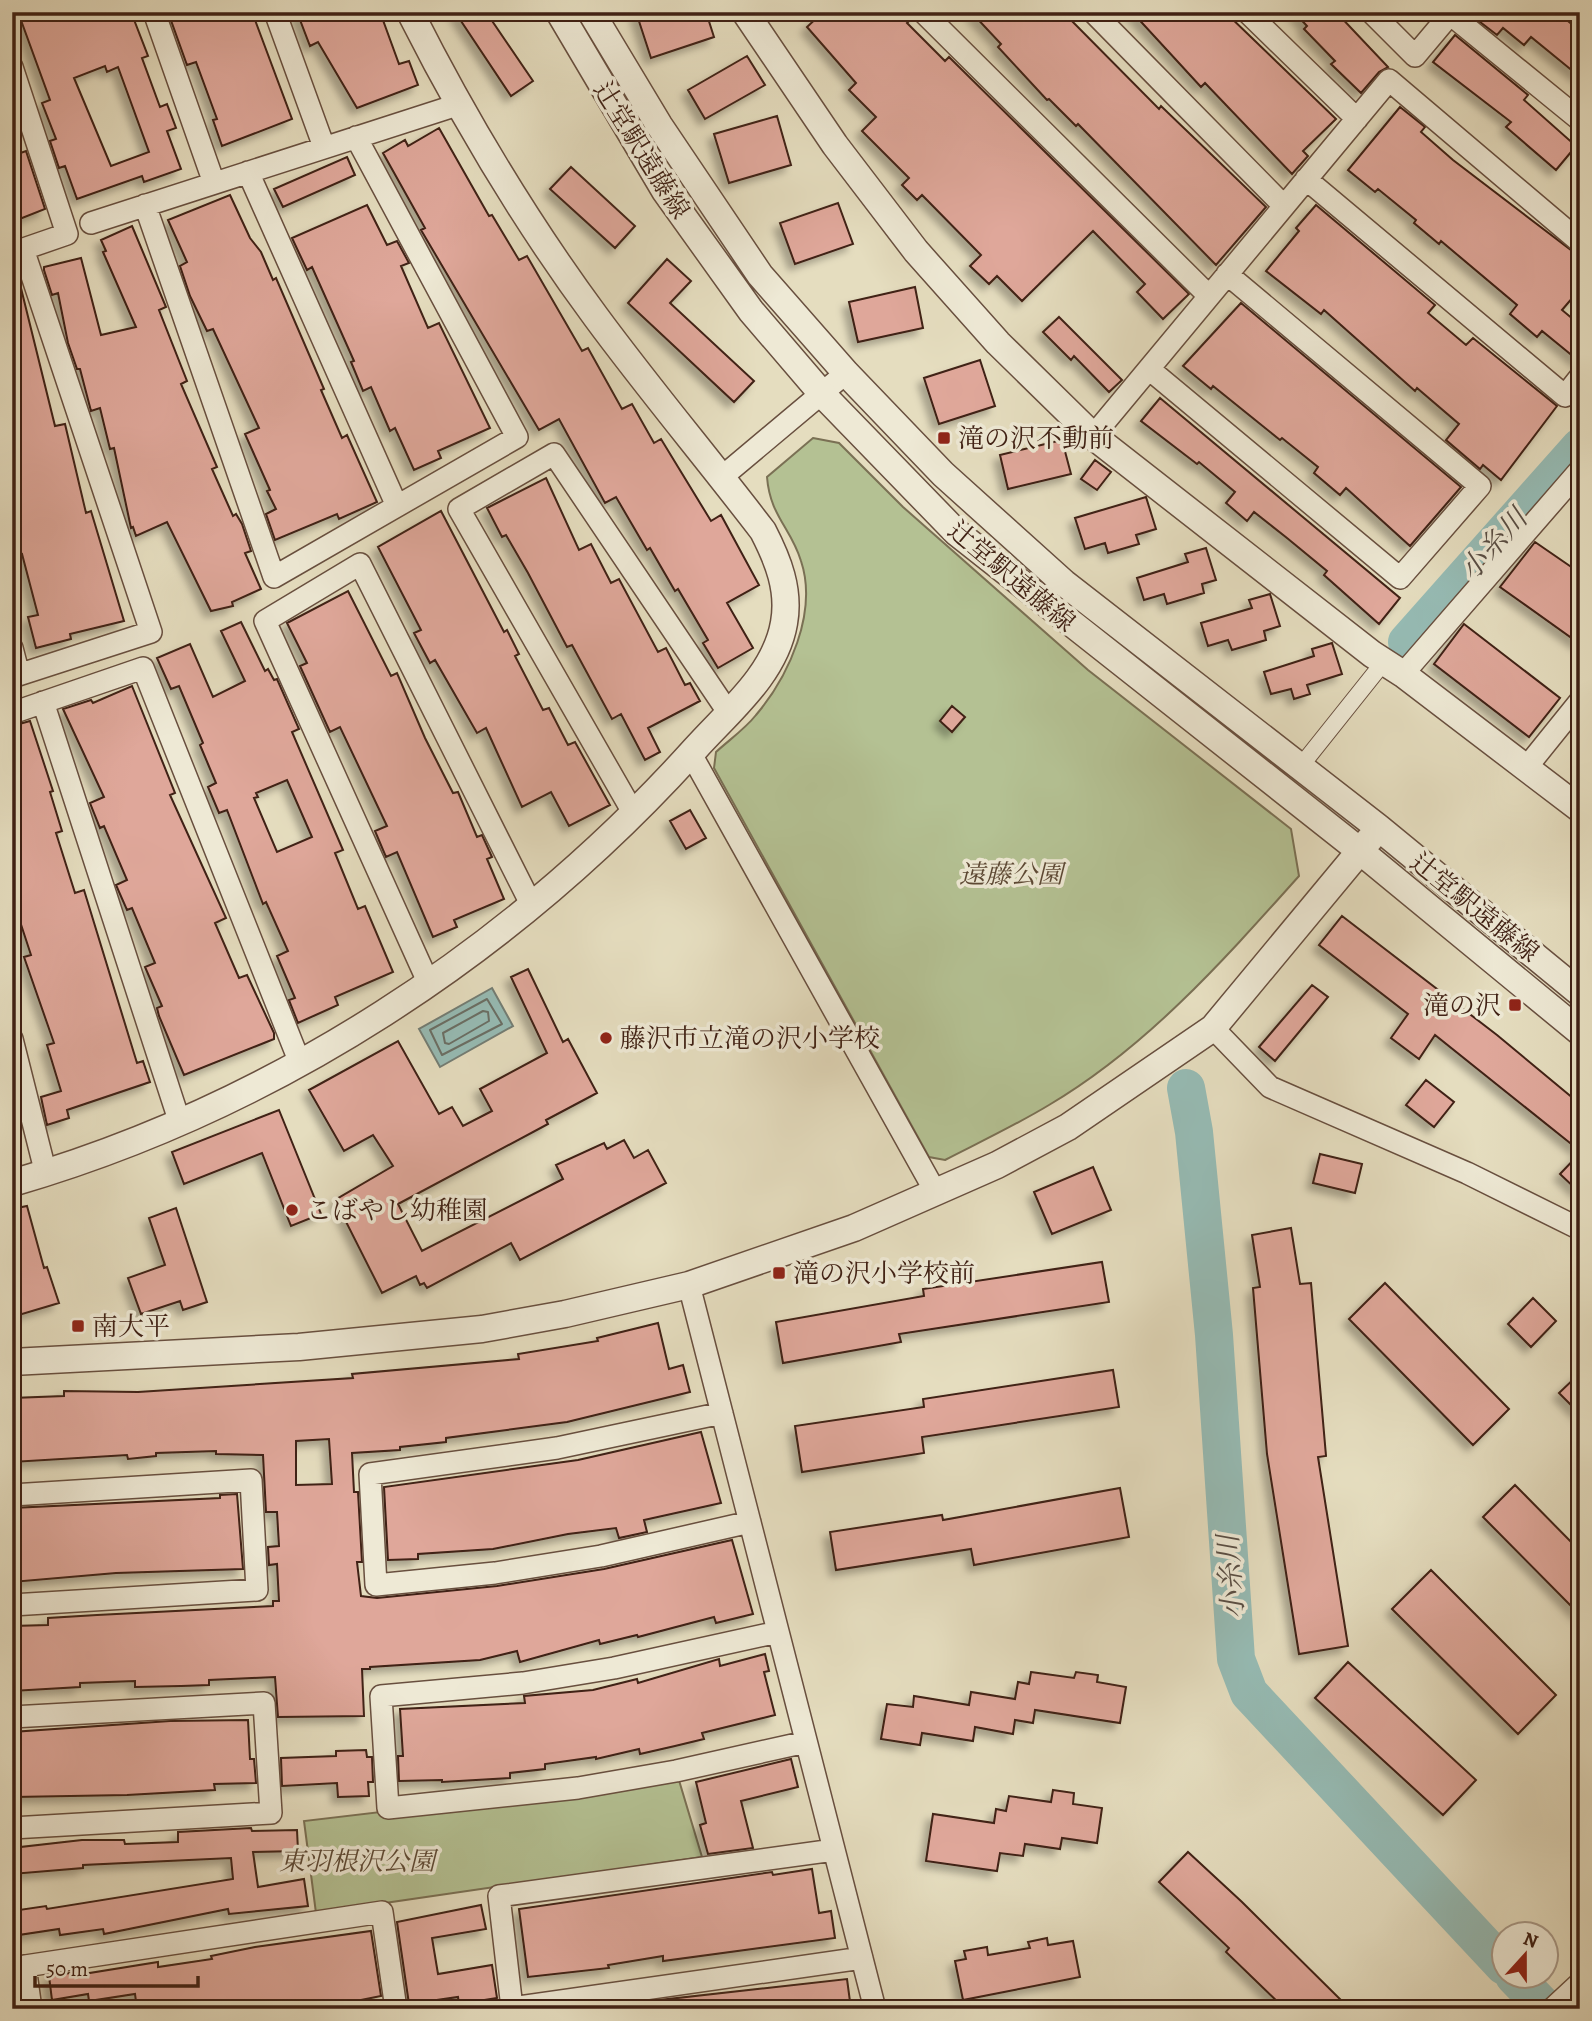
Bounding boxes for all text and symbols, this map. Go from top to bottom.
street label: 辻堂駅遠藤線 [585,75,698,226]
place label: 滝の沢不動前 [958,421,1114,456]
marker: 滝の沢不動前 [936,430,952,446]
water label: 小糸川 [1452,499,1538,589]
street label: 辻堂駅遠藤線 [941,513,1083,640]
street label: 辻堂駅遠藤線 [1403,845,1546,970]
park label: 遠藤公園 [959,857,1067,892]
place label: 滝の沢 [1423,988,1501,1023]
marker: 滝の沢 [1507,997,1523,1013]
place label: 藤沢市立滝の沢小学校 [620,1021,880,1056]
marker: 藤沢市立滝の沢小学校 [598,1030,614,1046]
place label: こばやし幼稚園 [306,1193,488,1228]
marker: こばやし幼稚園 [284,1202,300,1218]
place label: 滝の沢小学校前 [793,1256,975,1291]
marker: 滝の沢小学校前 [771,1265,787,1281]
place label: 南大平 [92,1309,170,1344]
marker: 南大平 [70,1318,86,1334]
water label: 小糸川 [1209,1531,1253,1620]
park label: 東羽根沢公園 [279,1844,439,1879]
north arrow [1490,1920,1560,1990]
text: N [1520,1925,1542,1955]
scale bar [35,1944,198,1988]
text: 50 m [46,1955,88,1983]

